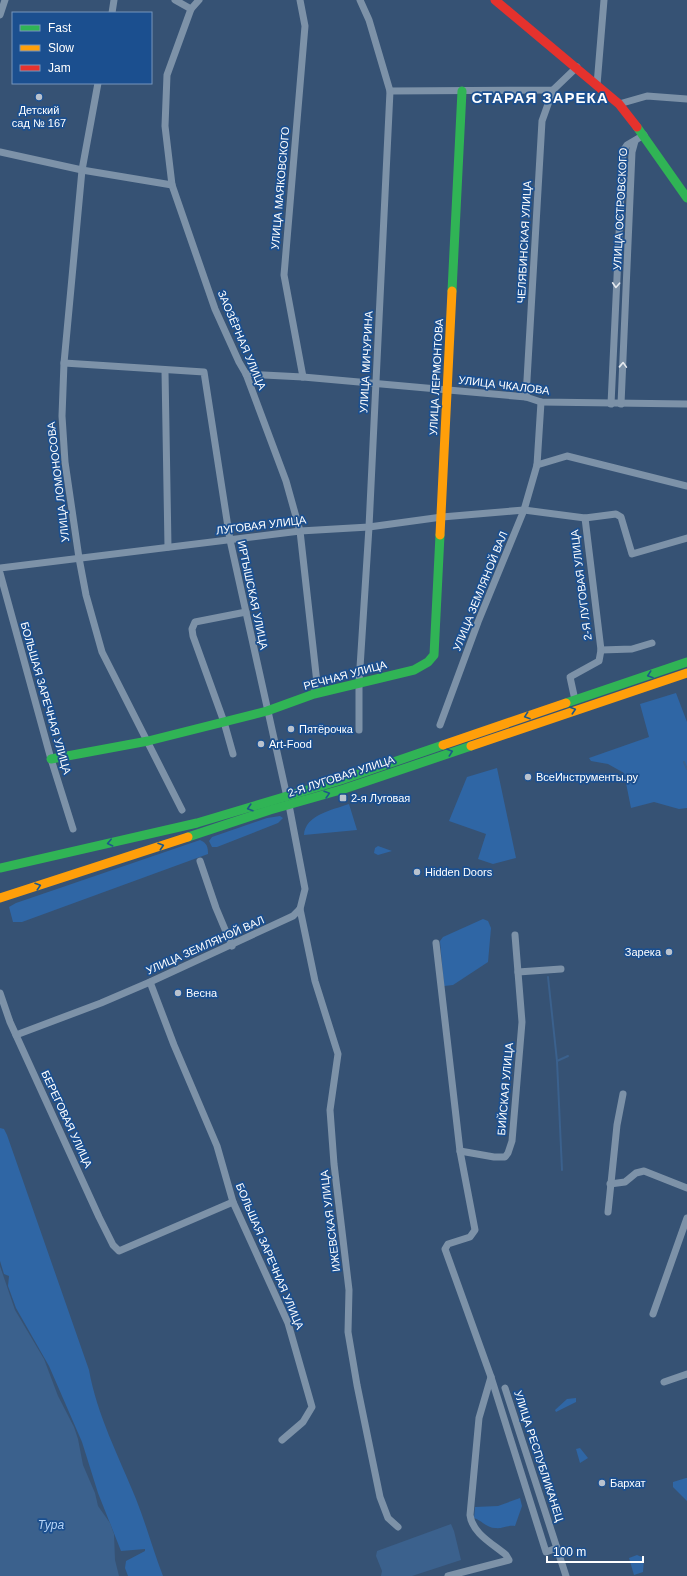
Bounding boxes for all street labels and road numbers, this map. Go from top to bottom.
street label: УЛИЦА МАЯКОВСКОГО [269,126,291,250]
street label: УЛИЦА ОСТРОВСКОГО [611,147,629,270]
street label: ЧЕЛЯБИНСКАЯ УЛИЦА [515,180,533,304]
street label: ЗАОЗЁРНАЯ УЛИЦА [216,288,269,392]
street label: УЛИЦА МИЧУРИНА [357,310,375,413]
street label: УЛИЦА ЛЕРМОНТОВА [427,318,445,436]
street label: УЛИЦА ЧКАЛОВА [458,373,551,397]
street label: УЛИЦА ЛОМОНОСОВА [45,421,71,543]
street label: ЛУГОВАЯ УЛИЦА [215,513,307,536]
street label: 2-Я ЛУГОВАЯ УЛИЦА [568,528,594,641]
street label: УЛИЦА ЗЕМЛЯНОЙ ВАЛ [450,529,510,653]
street label: ИРТЫШСКАЯ УЛИЦА [236,539,271,651]
street label: БОЛЬШАЯ ЗАРЕЧНАЯ УЛИЦА [18,620,74,776]
street label: РЕЧНАЯ УЛИЦА [302,658,388,692]
street label: 2-Я ЛУГОВАЯ УЛИЦА [286,753,396,799]
street label: УЛИЦА ЗЕМЛЯНОЙ ВАЛ [144,914,266,976]
street label: БИЙСКАЯ УЛИЦА [495,1042,515,1136]
street label: БЕРЕГОВАЯ УЛИЦА [39,1069,95,1170]
street label: ИЖЕВСКАЯ УЛИЦА [318,1169,342,1272]
street label: БОЛЬШАЯ ЗАРЕЧНАЯ УЛИЦА [234,1181,307,1332]
street label: УЛИЦА РЕСПУБЛИКАНЕЦ [512,1389,566,1523]

